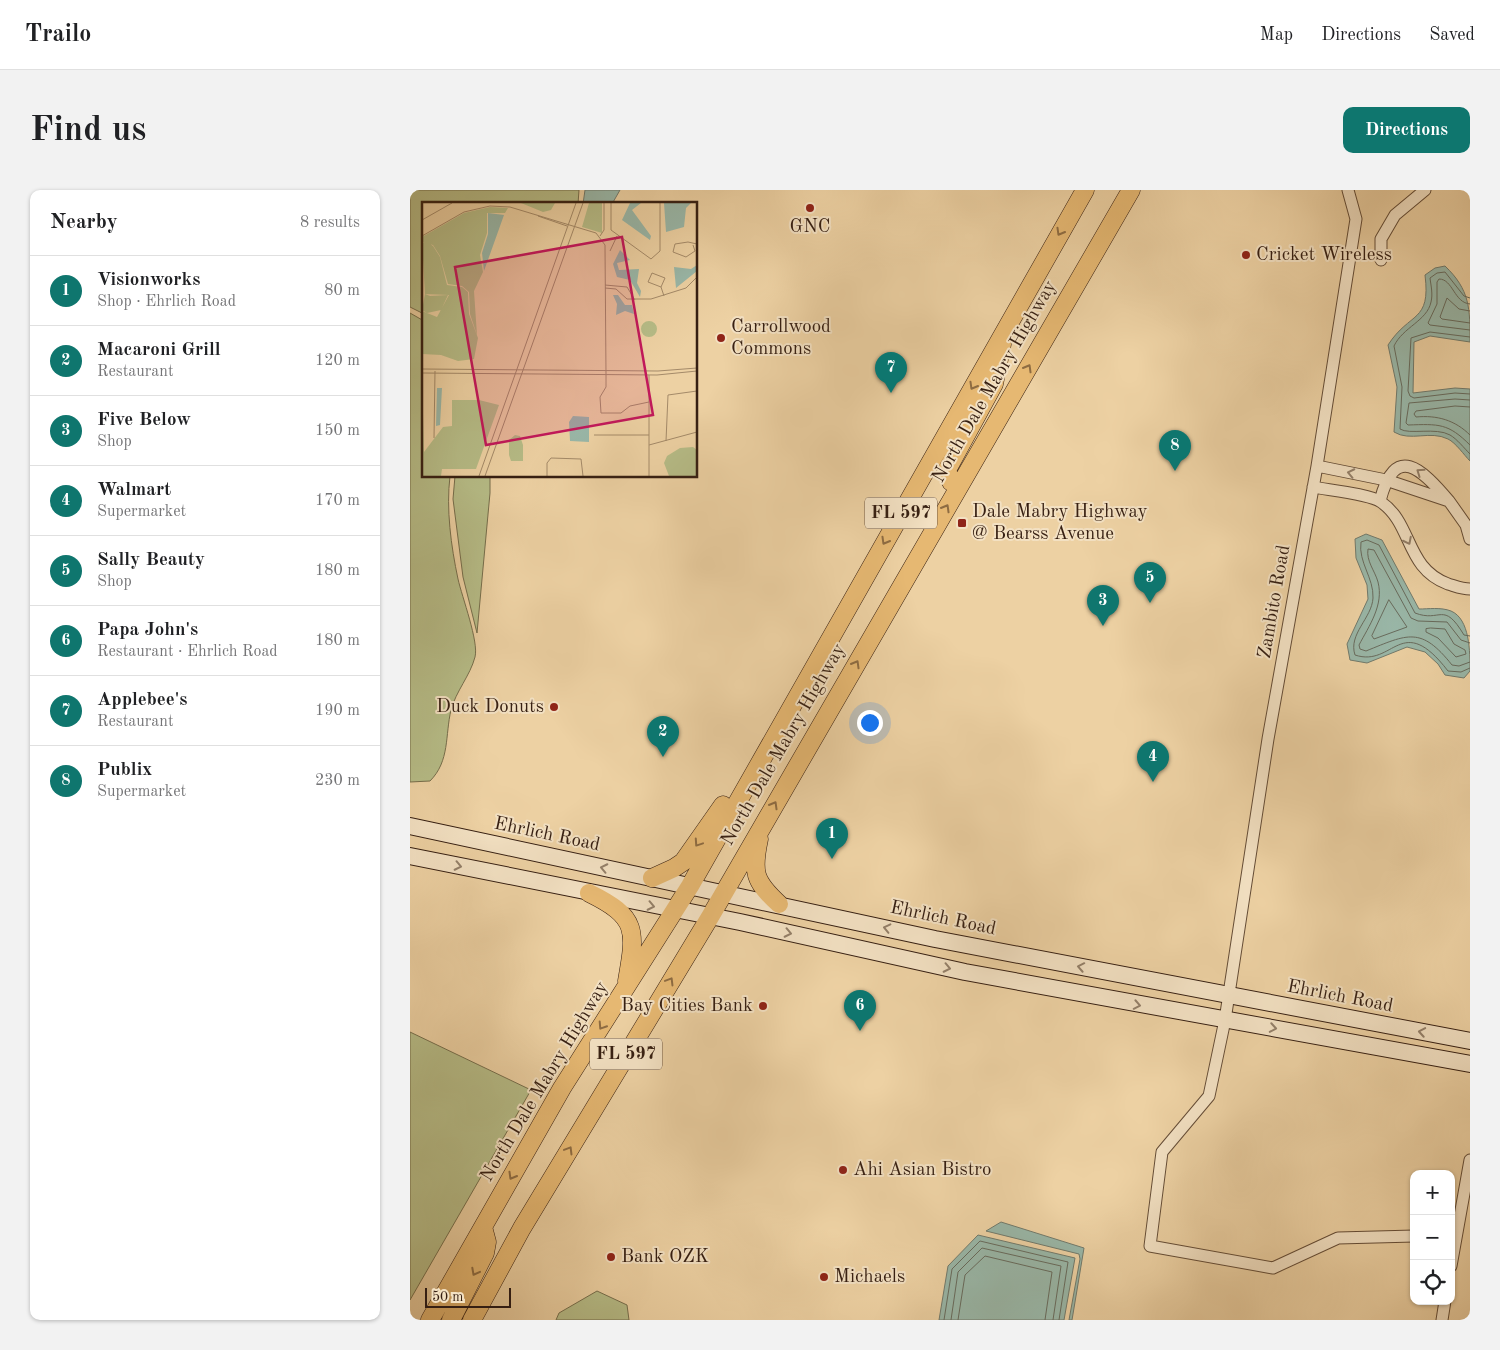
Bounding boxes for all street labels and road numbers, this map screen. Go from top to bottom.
street label: North Dale Mabry Highway [929,278,1061,486]
road number: FL 597 [865,497,937,528]
street label: Zambito Road [1256,543,1294,660]
street label: North Dale Mabry Highway [718,641,850,849]
street label: Ehrlich Road [492,815,602,856]
street label: Ehrlich Road [888,899,998,940]
street label: Ehrlich Road [1285,977,1395,1017]
street label: North Dale Mabry Highway [478,979,612,1185]
road number: FL 597 [590,1039,662,1070]

